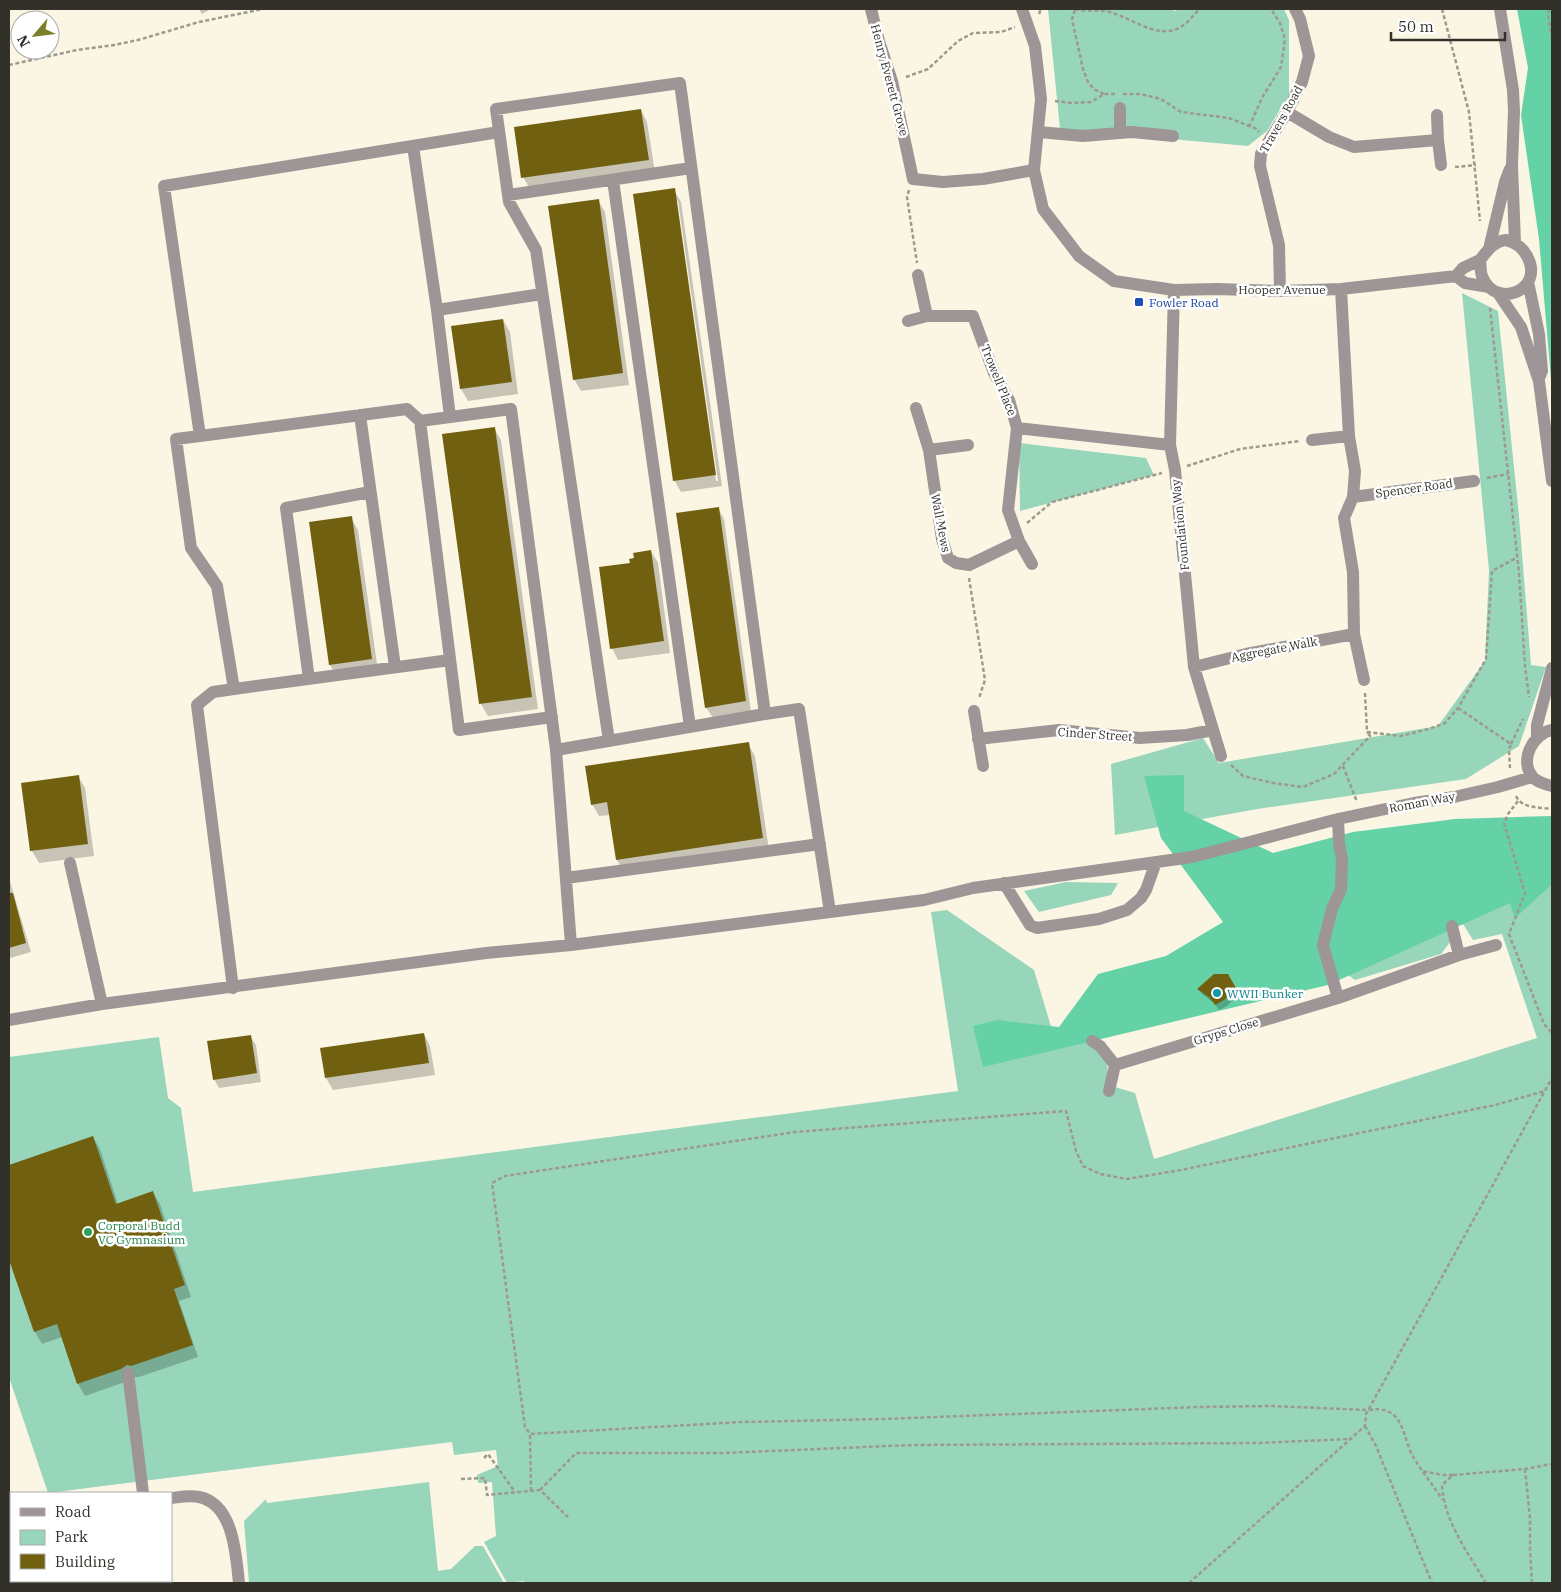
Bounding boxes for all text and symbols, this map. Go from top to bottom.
north arrow [10,10,60,60]
scale bar [1391,10,1505,42]
text: 50 m [1398,17,1434,36]
street label: Henry Everett Grove [868,23,912,137]
text: N [13,32,34,50]
street label: Travers Road [1256,83,1306,155]
street label: Hooper Avenue [1238,282,1326,297]
place label: Fowler Road [1149,295,1219,310]
marker: Fowler Road [1133,296,1145,308]
street label: Trowell Place [978,342,1020,418]
street label: Spencer Road [1374,475,1454,501]
street label: Foundation Way [1168,478,1192,571]
street label: Wall Mews [928,492,954,554]
street label: Aggregate Walk [1230,633,1318,665]
street label: Cinder Street [1057,724,1133,744]
street label: Roman Way [1388,788,1457,816]
place label: WWII Bunker [1227,986,1304,1001]
marker: WWII Bunker [1211,987,1223,999]
street label: Gryps Close [1192,1014,1260,1048]
place label: Corporal Budd VC Gymnasium [98,1218,186,1247]
marker: Corporal Budd VC Gymnasium [82,1226,94,1238]
legend [10,1492,172,1582]
text: Road [55,1502,91,1521]
text: Park [55,1527,88,1546]
text: Building [55,1552,115,1571]

